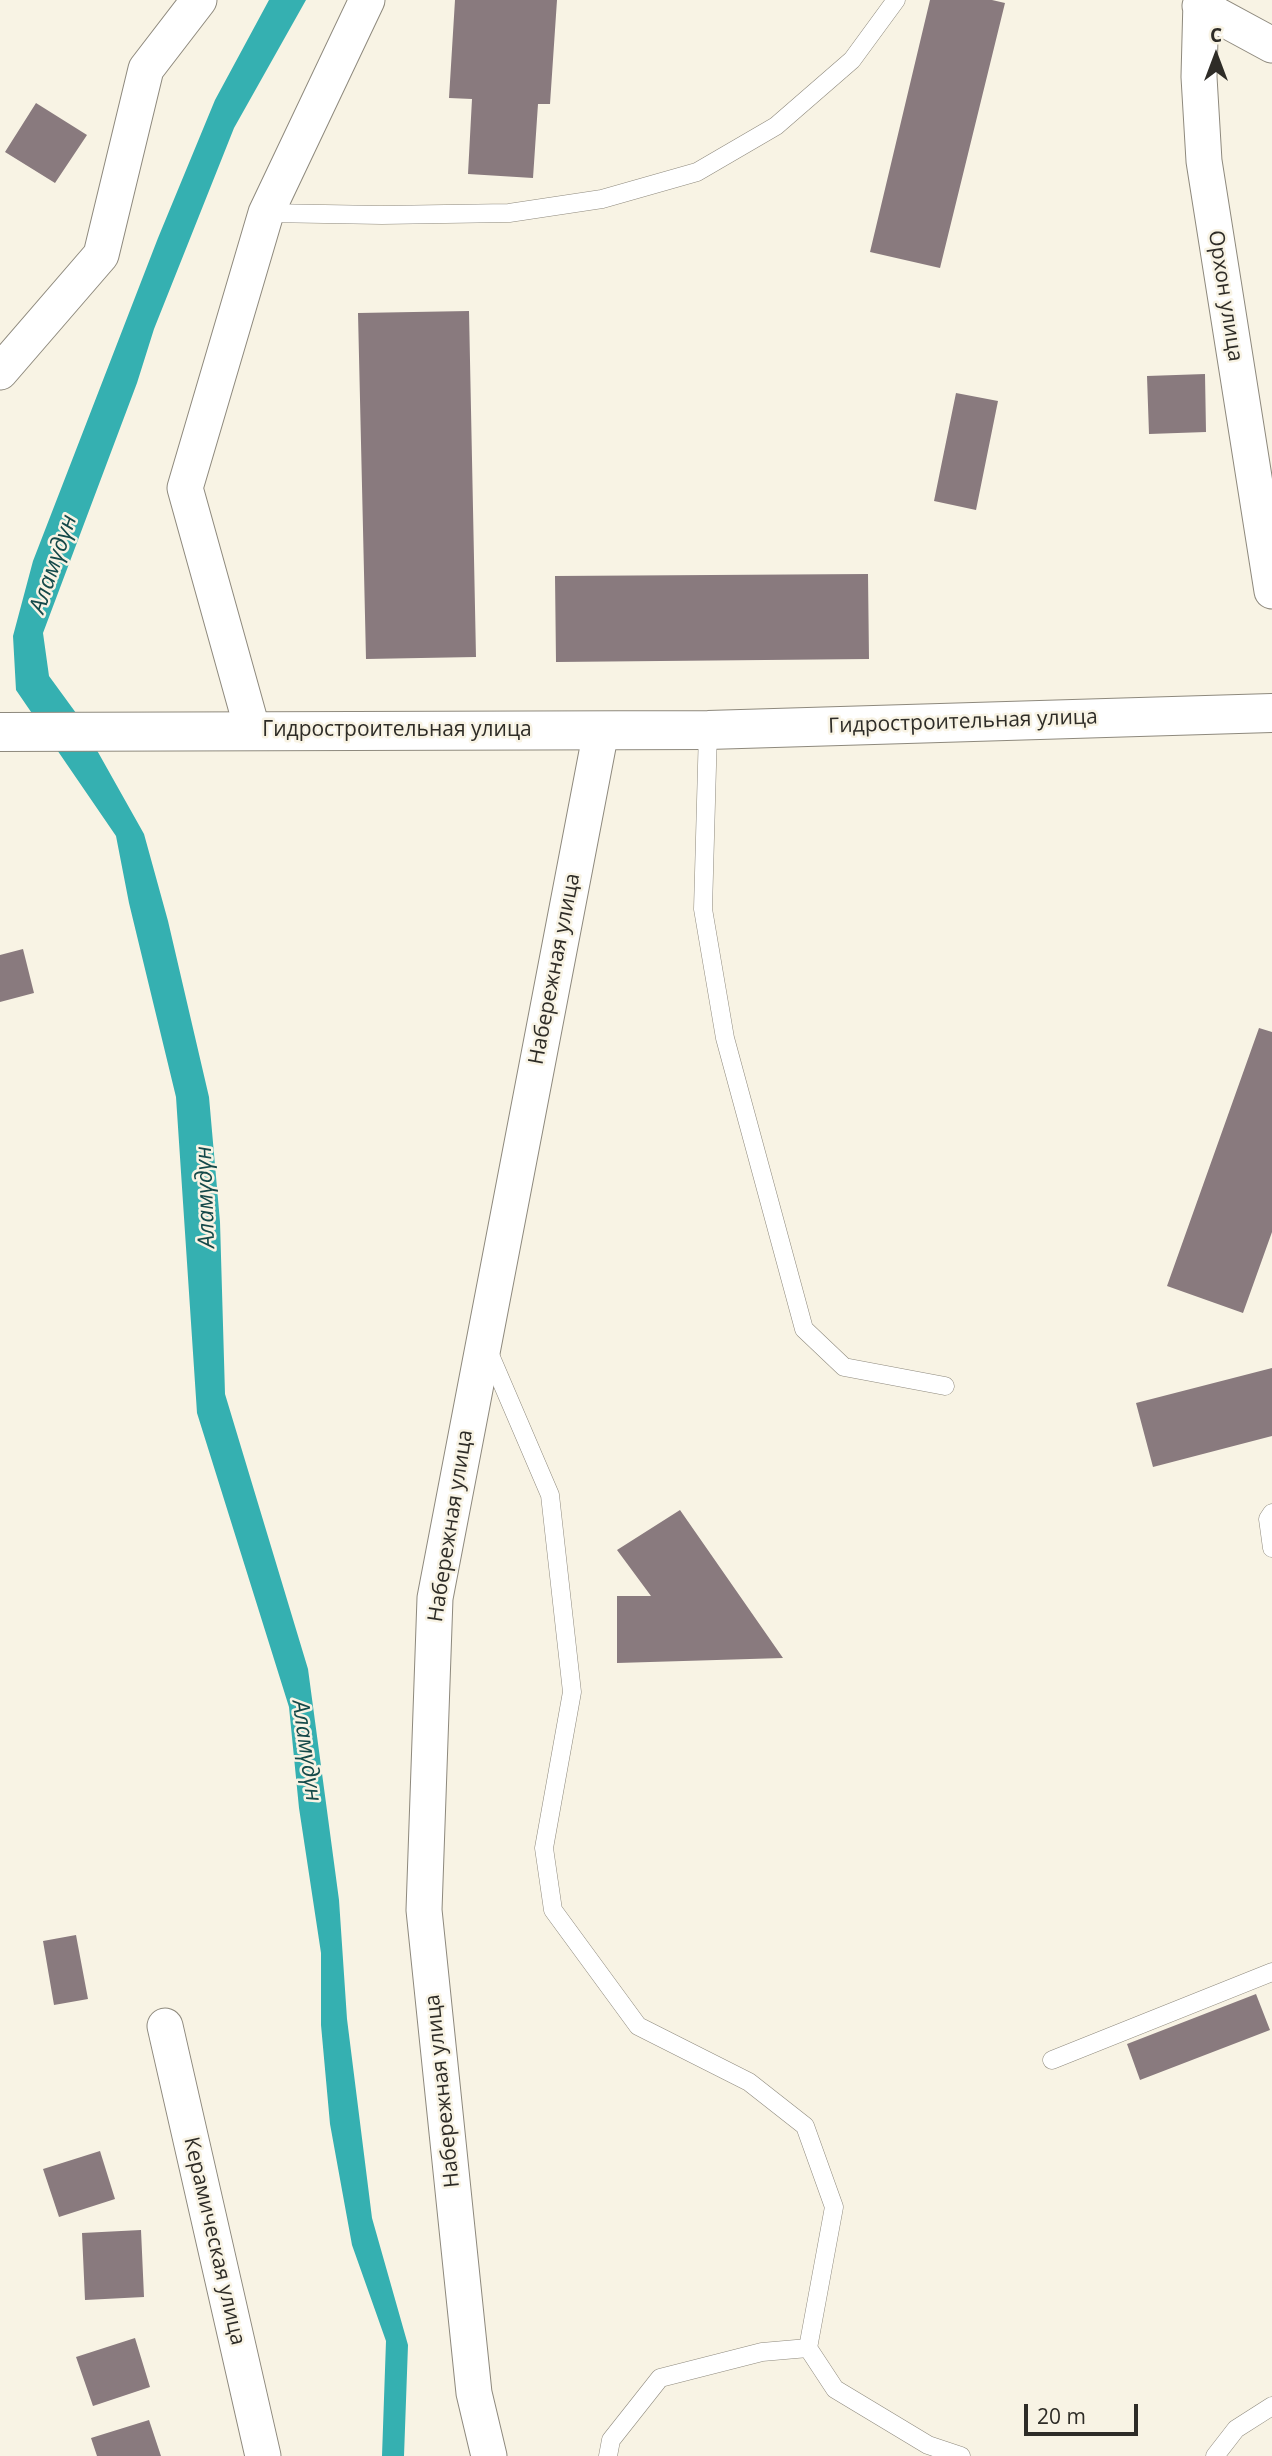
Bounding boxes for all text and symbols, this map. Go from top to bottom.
north arrow [1181,21,1251,91]
text: С [1210,22,1222,48]
street label: Орхон улица [1202,229,1248,363]
water label: Аламүдүн [24,511,84,617]
street label: Гидростроительная улица [828,705,1098,739]
street label: Гидростроительная улица [262,717,532,743]
street label: Набережная улица [524,871,586,1067]
water label: Аламүдүн [190,1146,222,1248]
street label: Набережная улица [423,1428,479,1624]
water label: Аламүдүн [285,1699,327,1803]
street label: Набережная улица [420,1993,466,2189]
street label: Керамическая улица [178,2135,250,2347]
scale bar [1027,2390,1141,2434]
text: 20 m [1037,2402,1086,2430]

